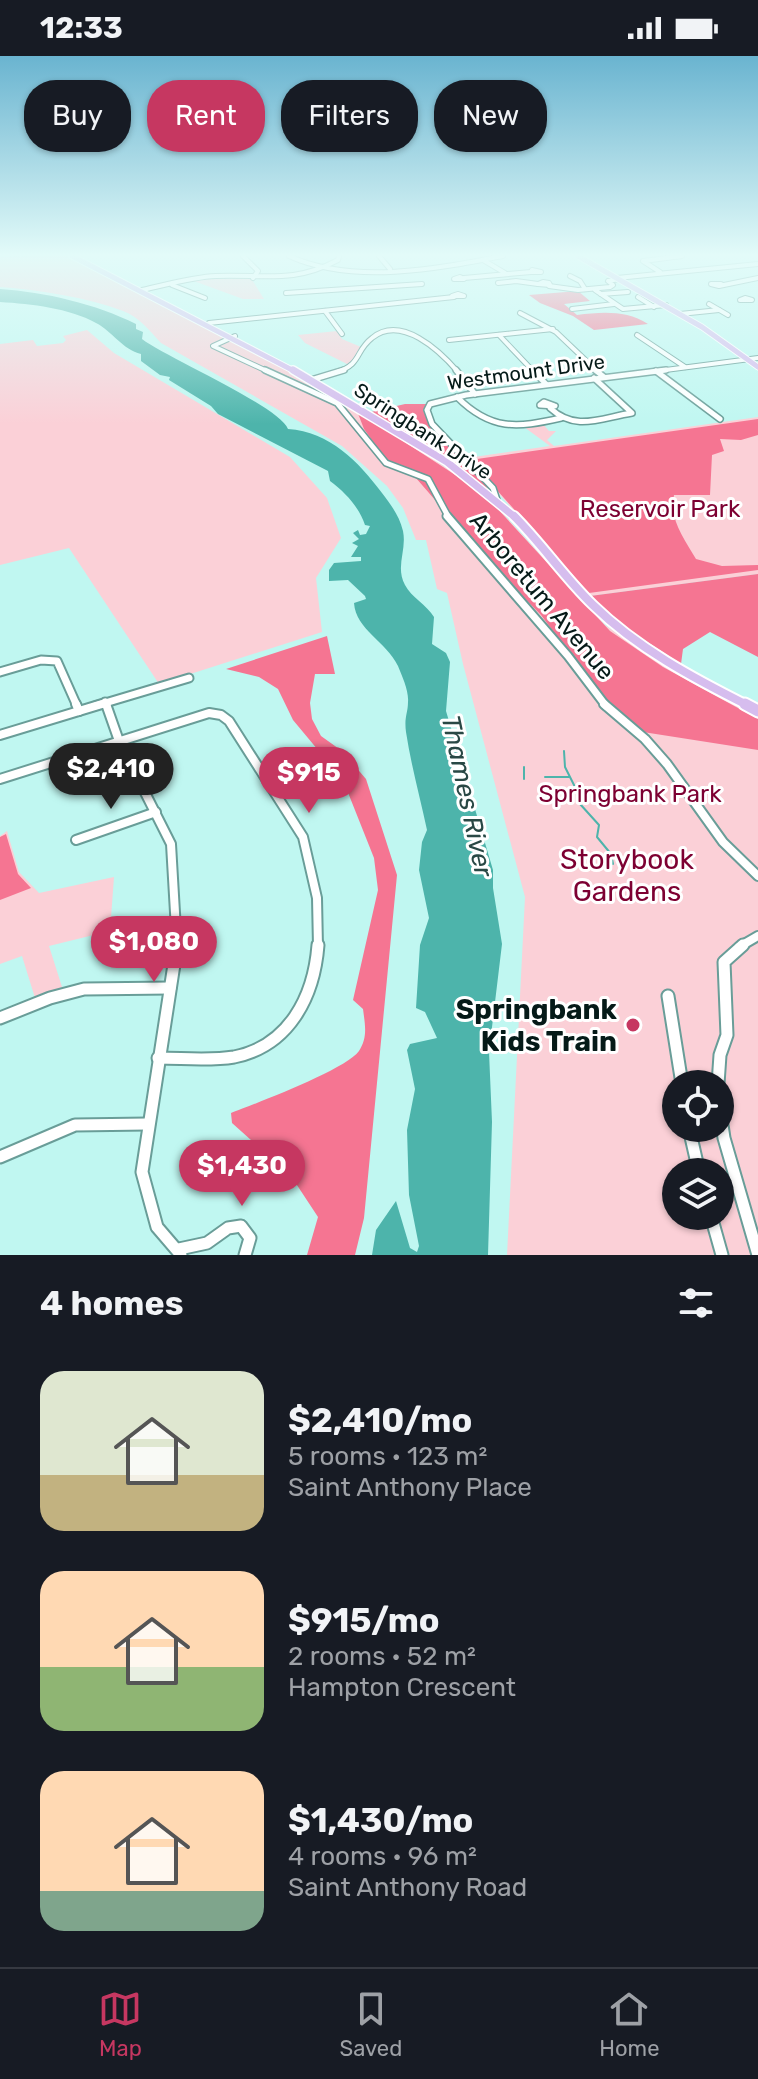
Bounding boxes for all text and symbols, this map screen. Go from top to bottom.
text: 12:33 [40,10,123,46]
chip: Buy [24,80,131,152]
chip: Rent [147,80,265,152]
chip: Filters [281,80,418,152]
chip: New [434,80,547,152]
street label: Westmount Drive [446,349,606,395]
street label: Springbank Drive [350,378,496,484]
park label: Reservoir Park [580,495,741,523]
street label: Arboretum Avenue [464,507,620,685]
water label: Thames River [435,712,499,881]
pin: $2,410 [46,743,176,811]
pin: $915 [262,747,356,815]
text: $2,410 [66,753,156,784]
text: $915 [277,757,341,788]
park label: Springbank Park [538,780,722,808]
park label: Storybook Gardens [560,843,694,908]
pin: $1,080 [89,916,219,984]
text: $1,080 [109,926,199,957]
place label: Springbank Kids Train [456,993,618,1058]
marker: Springbank Kids Train [624,1016,642,1034]
map controls [662,1070,734,1230]
button: locate [662,1070,734,1142]
pin: $1,430 [177,1140,307,1208]
text: $1,430 [197,1150,287,1181]
button: layers [662,1158,734,1230]
icon: filters [674,1281,718,1325]
text: 4 homes [40,1283,183,1324]
text: $2,410/mo [288,1400,472,1441]
icon: home [104,1403,200,1499]
text: 5 rooms · 123 m² [288,1441,487,1472]
text: Saint Anthony Place [288,1472,532,1503]
text: $915/mo [288,1600,440,1641]
icon: home [104,1603,200,1699]
text: 2 rooms · 52 m² [288,1641,476,1672]
text: Hampton Crescent [288,1672,516,1703]
text: $1,430/mo [288,1800,473,1841]
icon: home [104,1803,200,1899]
text: 4 rooms · 96 m² [288,1841,477,1872]
text: Saint Anthony Road [288,1872,527,1903]
tab: Map [98,1987,142,2062]
tab: Saved [339,1987,402,2062]
tab: Home [599,1987,659,2062]

